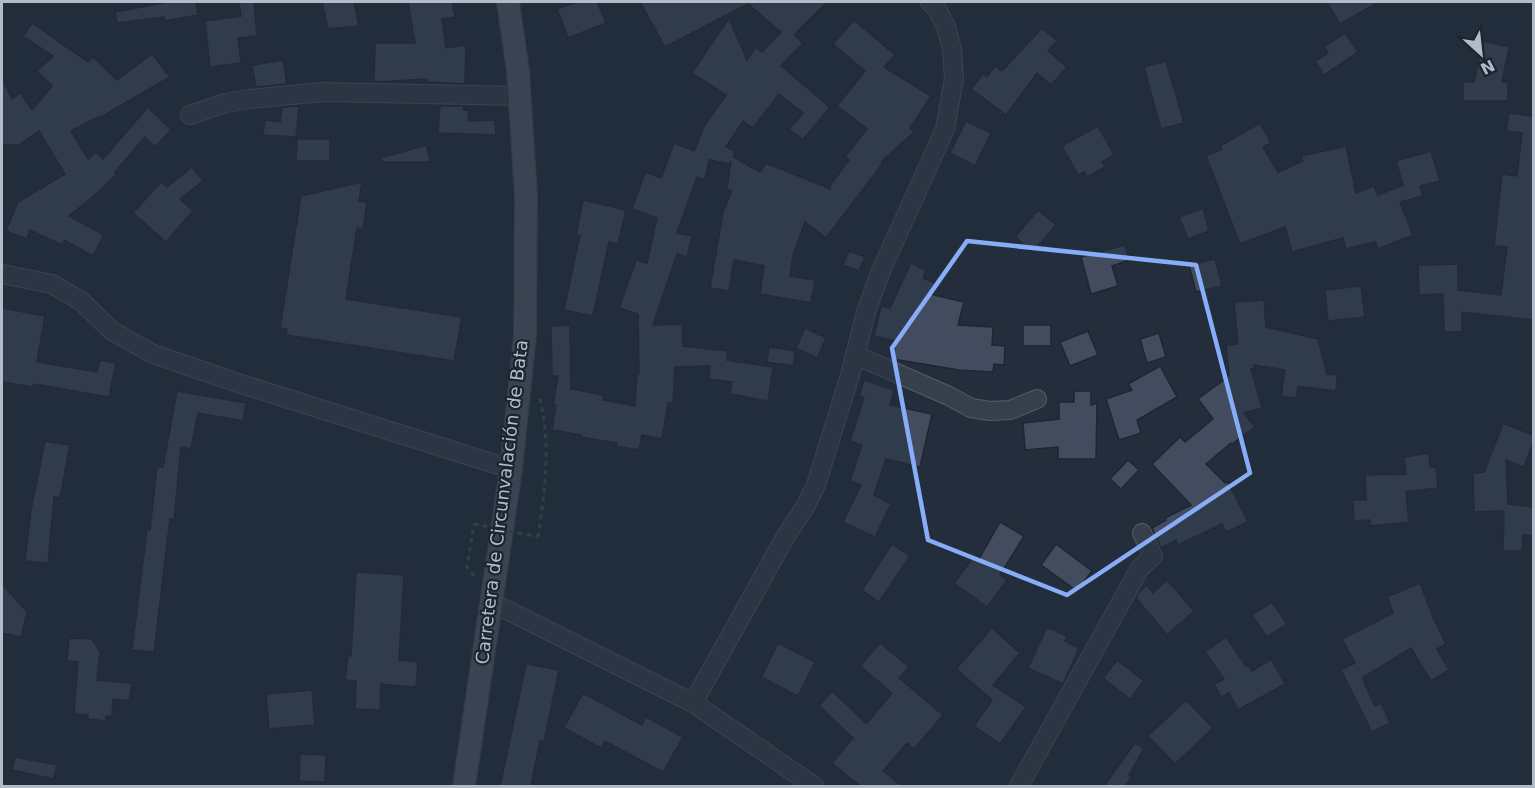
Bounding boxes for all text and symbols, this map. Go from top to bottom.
north arrow [1451,24,1511,84]
text: N [1477,55,1498,78]
street label: Carretera de Circunvalación de Bata [471,338,532,665]

